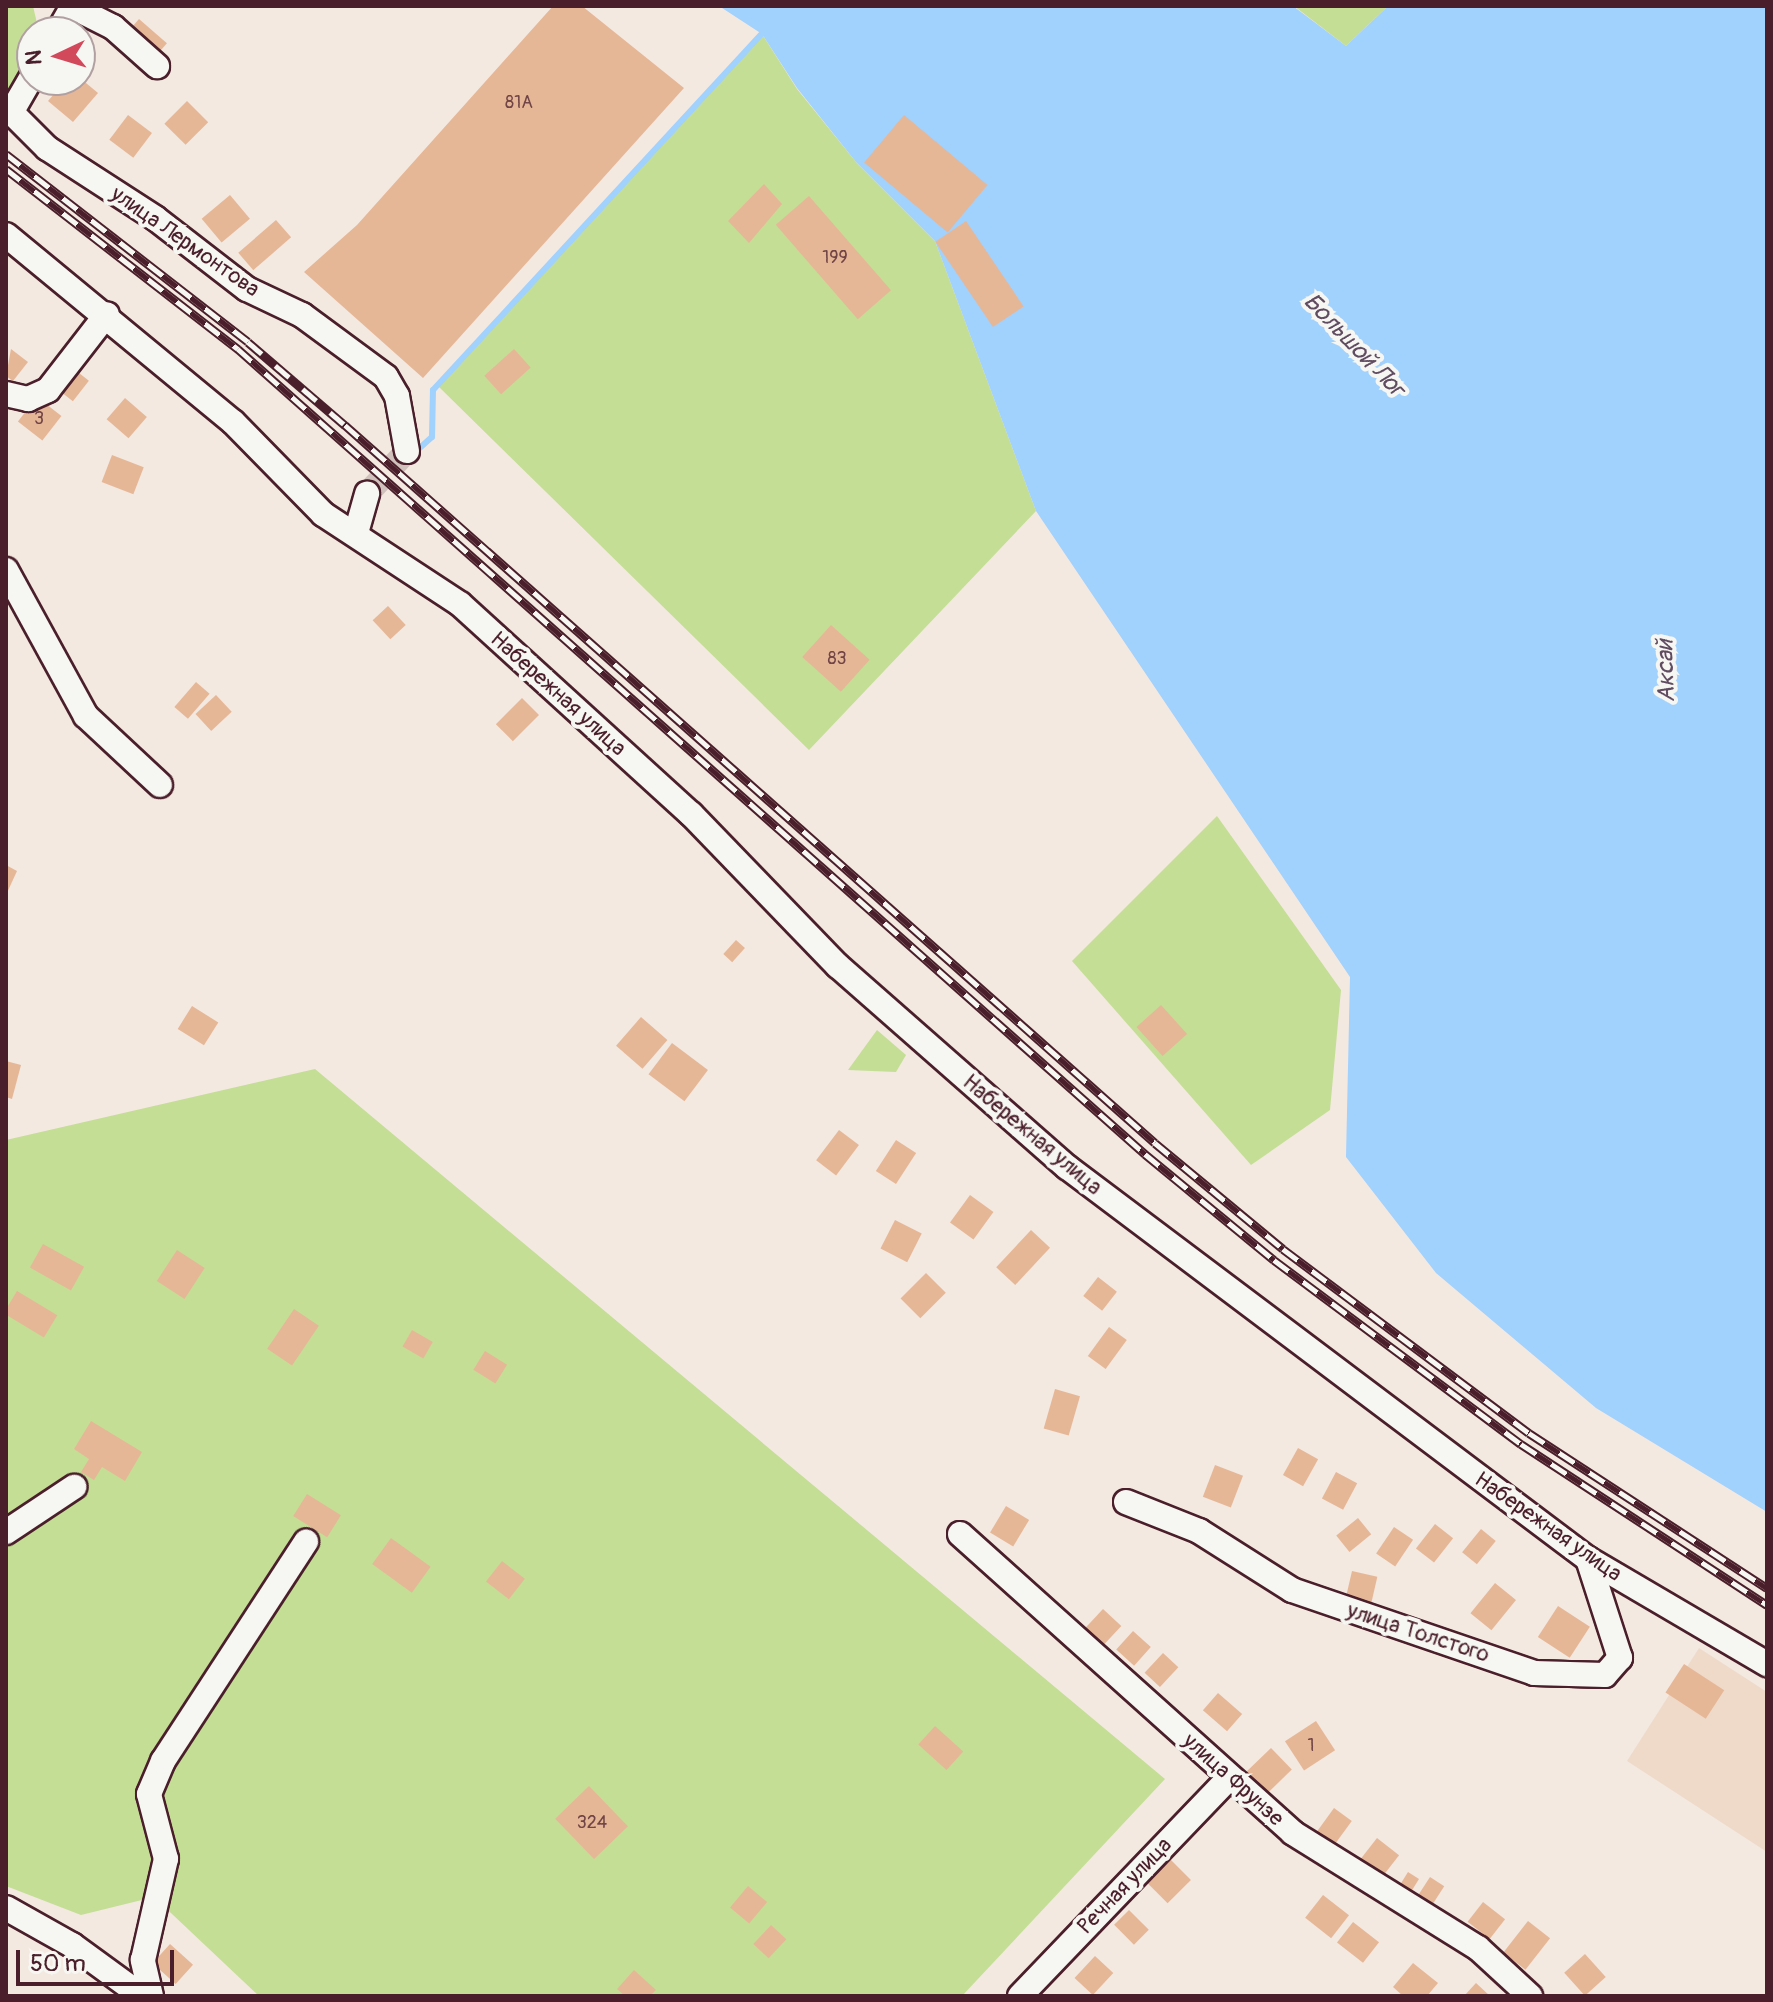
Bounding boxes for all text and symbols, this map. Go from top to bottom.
north arrow [16,16,96,96]
text: N [20,49,49,66]
house number: 81А [505,92,533,114]
street label: улица Лермонтова [106,181,264,303]
house number: 199 [822,247,848,269]
water label: Большой Лог [1297,287,1411,403]
house number: 3 [34,408,44,430]
street label: Набережная улица [485,626,631,762]
water label: Аксай [1651,639,1681,703]
house number: 83 [827,648,847,670]
street label: Набережная улица [957,1069,1107,1201]
street label: Набережная улица [1469,1466,1627,1588]
street label: улица Толстого [1344,1598,1492,1668]
street label: улица Фрунзе [1177,1728,1289,1832]
house number: 1 [1307,1735,1315,1757]
house number: 324 [577,1812,607,1834]
street label: Речная улица [1072,1832,1178,1940]
scale bar [20,1934,178,1984]
text: 50 m [30,1949,86,1978]

